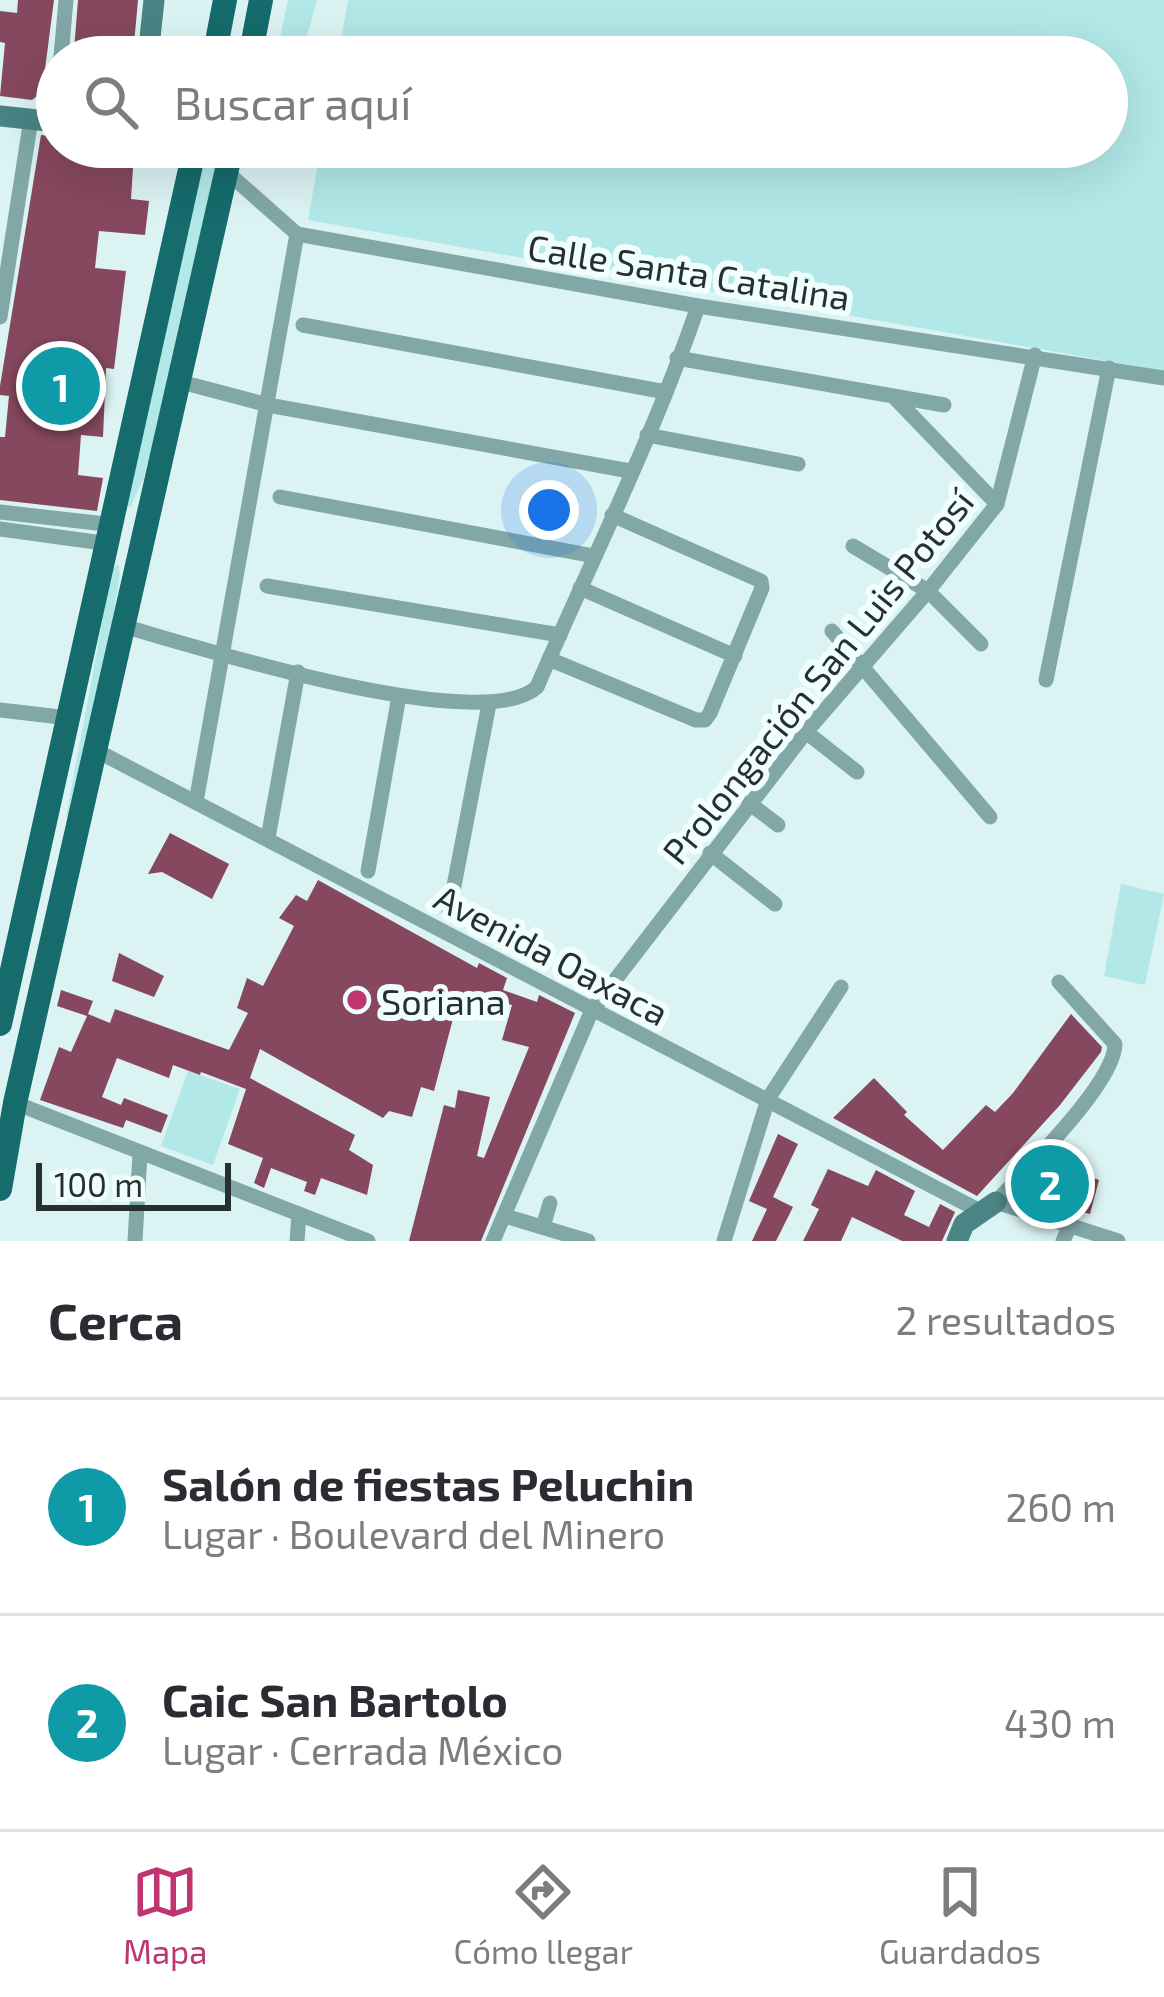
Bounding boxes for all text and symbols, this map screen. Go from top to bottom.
search box [36,36,1128,168]
icon: search [78,69,144,135]
text: Buscar aquí [174,75,411,129]
street label: Calle Santa Catalina [525,224,853,318]
pin: 1 [22,341,100,431]
street label: Prolongación San Luis Potosí [653,479,982,872]
your location [519,480,579,540]
street label: Avenida Oaxaca [428,874,676,1034]
place label: Soriana [381,979,505,1022]
marker: Soriana [344,987,370,1013]
pin: 2 [1011,1139,1089,1229]
scale bar [36,1157,231,1210]
text: 100 m [54,1164,143,1204]
text: Cerca [48,1289,183,1350]
text: 2 resultados [895,1296,1116,1343]
text: Salón de fiestas Peluchin [162,1456,694,1510]
text: 1 [79,1483,95,1530]
text: 260 m [1005,1483,1116,1530]
text: Lugar · Boulevard del Minero [162,1510,665,1557]
text: Caic San Bartolo [162,1672,508,1726]
text: 2 [76,1699,98,1746]
text: 430 m [1004,1699,1116,1746]
text: Lugar · Cerrada México [162,1726,563,1773]
tab: Mapa [123,1859,207,1971]
tab: Cómo llegar [453,1859,633,1971]
tab: Guardados [879,1859,1041,1971]

